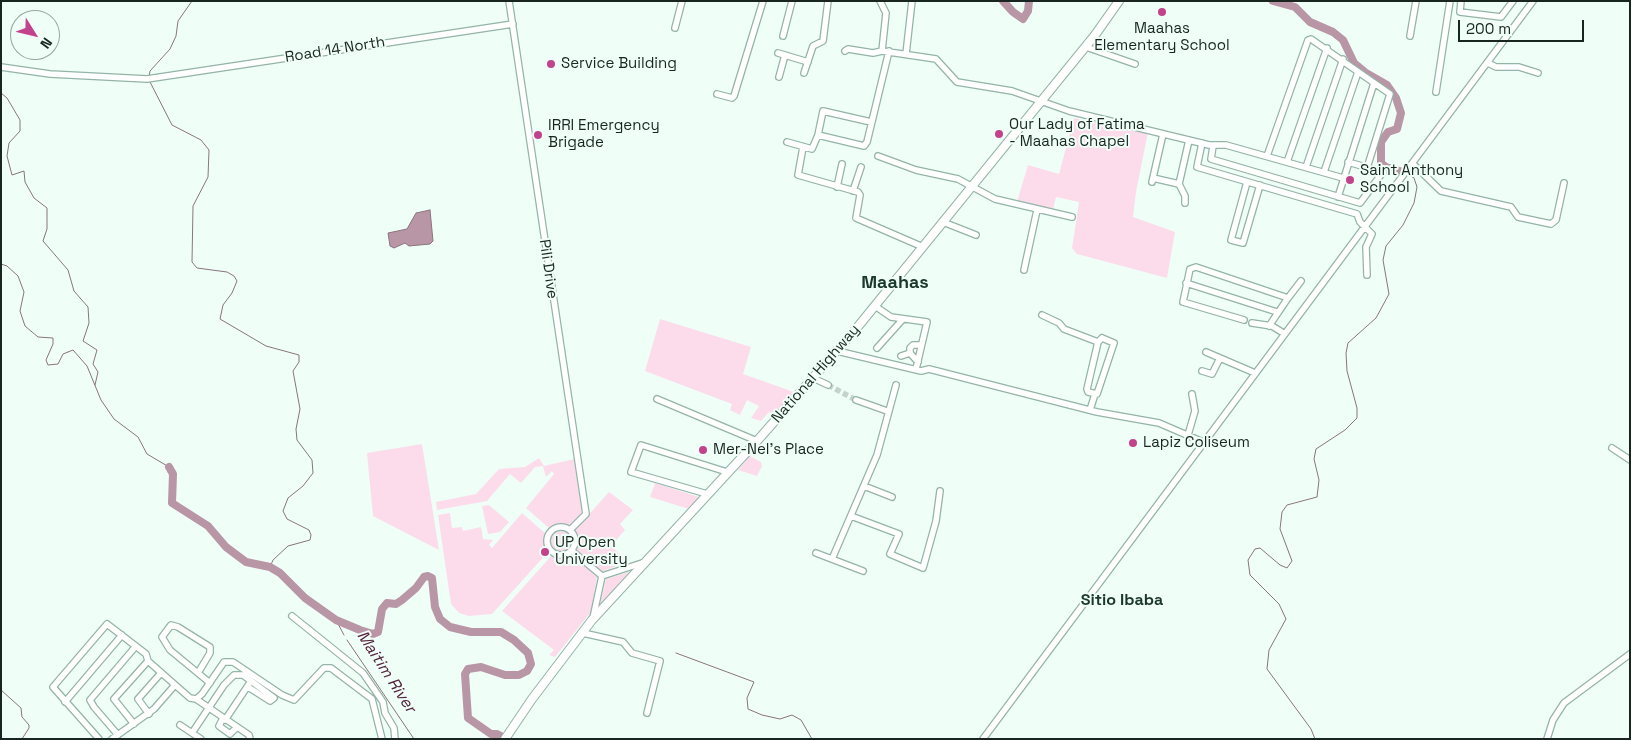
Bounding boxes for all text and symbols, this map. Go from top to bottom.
marker: Maahas Elementary School [1156,6,1168,18]
north arrow [10,10,60,60]
scale bar [1461,10,1587,42]
text: 200 m [1466,19,1511,38]
place label: Maahas Elementary School [1094,20,1230,55]
street label: Road 14 North [284,33,386,67]
text: N [36,34,56,52]
place label: Service Building [561,55,677,73]
marker: Service Building [545,58,557,70]
place label: Our Lady of Fatima - Maahas Chapel [1009,116,1145,151]
place label: IRRI Emergency Brigade [548,117,660,152]
marker: Our Lady of Fatima - Maahas Chapel [993,128,1005,140]
marker: IRRI Emergency Brigade [532,129,544,141]
place label: Saint Anthony School [1360,162,1463,197]
marker: Saint Anthony School [1344,174,1356,186]
street label: Pili Drive [535,238,561,300]
district label: Maahas [861,272,929,294]
street label: National Highway [768,321,864,427]
place label: Lapiz Coliseum [1143,434,1250,452]
marker: Lapiz Coliseum [1127,437,1139,449]
place label: Mer-Nel's Place [713,441,824,459]
marker: Mer-Nel's Place [697,444,709,456]
place label: UP Open University [555,534,628,569]
marker: UP Open University [539,546,551,558]
district label: Sitio Ibaba [1081,591,1163,611]
water label: Maitim River [352,627,420,717]

